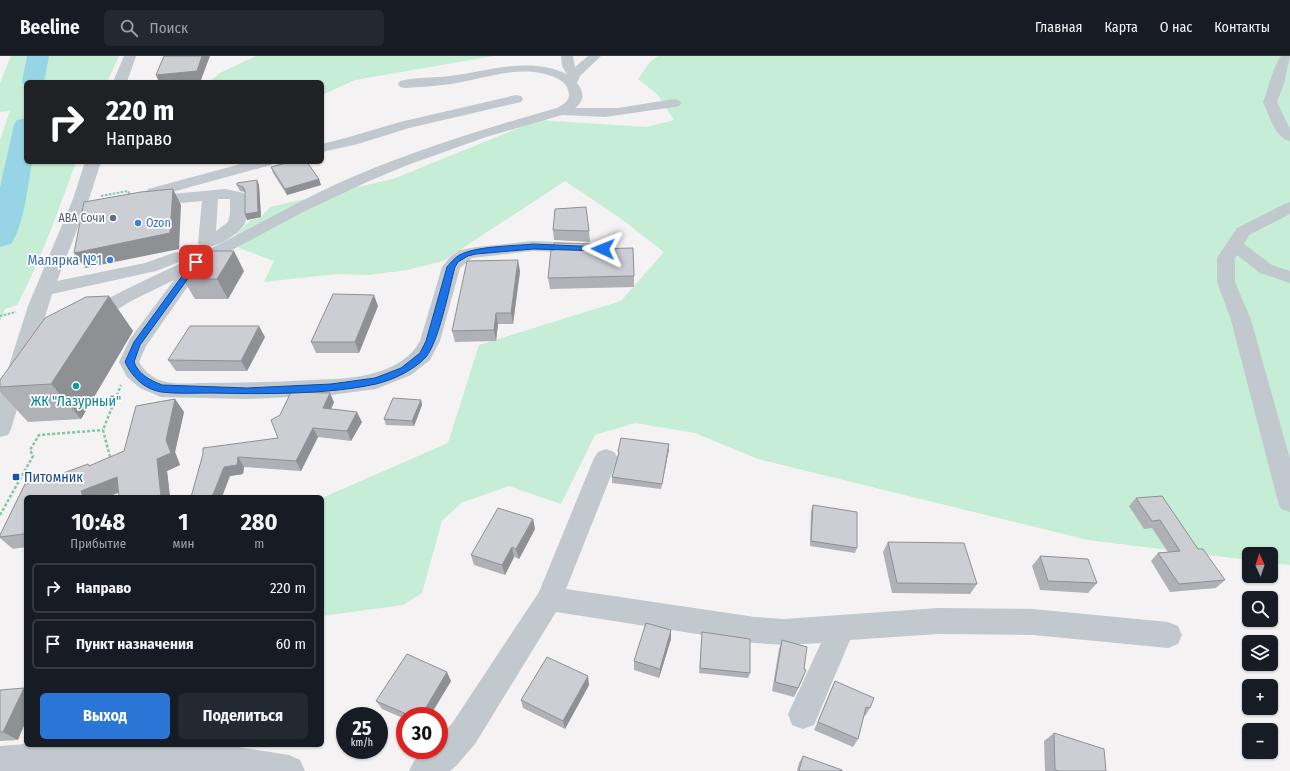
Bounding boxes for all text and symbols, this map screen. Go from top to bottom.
search box [104,10,384,46]
text: Beeline [20,16,80,39]
icon: search [118,17,140,39]
text: Поиск [150,19,188,37]
text: Главная [1035,19,1082,36]
text: Карта [1104,19,1138,36]
text: О нас [1160,19,1192,36]
text: Контакты [1214,19,1270,36]
text: 220 m [106,94,174,127]
icon: right [40,96,92,148]
text: Направо [106,128,172,150]
place label: АВА Сочи [59,211,105,225]
marker: АВА Сочи [108,213,118,223]
place label: Ozon [146,216,171,230]
marker: Ozon [133,218,143,228]
position arrow [582,228,624,270]
pin [179,245,213,279]
icon: arrive [185,251,207,273]
place label: Малярка №1 [28,252,102,269]
marker: Малярка №1 [105,255,115,265]
marker: ЖК "Лазурный" [71,381,81,391]
place label: ЖК "Лазурный" [31,393,121,410]
place label: Питомник [24,469,83,486]
marker: Питомник [11,472,21,482]
text: 10:48 [71,508,125,536]
text: 1 [178,508,189,536]
text: 280 [241,508,278,536]
text: Прибытие [70,536,126,551]
text: мин [173,536,194,551]
text: m [254,536,264,551]
north arrow [1242,547,1278,583]
map controls [1242,547,1278,759]
icon: right [42,577,64,599]
text: Направо [76,579,131,597]
text: 220 m [270,579,306,597]
button: search [1242,591,1278,627]
icon: arrive [42,633,64,655]
text: Пункт назначения [76,635,194,653]
text: 60 m [276,635,306,653]
button: layers [1242,635,1278,671]
button: + [1242,679,1278,715]
button: Выход [40,693,170,739]
button: Поделиться [178,693,308,739]
speed limit sign: 30 [396,707,448,759]
text: 25 [352,716,372,740]
button: − [1242,723,1278,759]
text: km/h [351,737,373,749]

